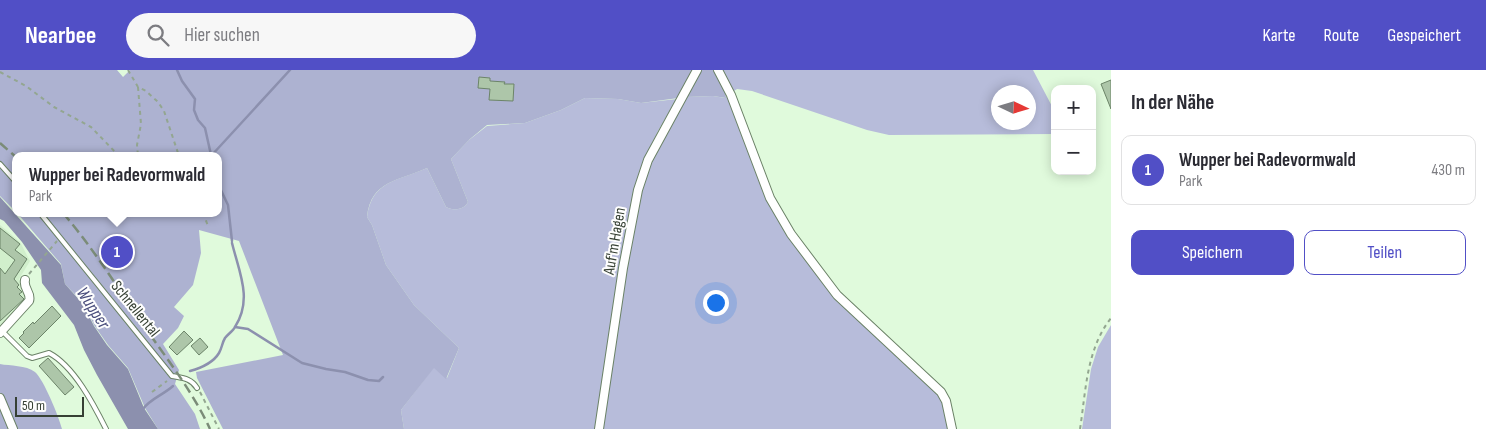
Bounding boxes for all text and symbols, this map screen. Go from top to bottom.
search box [126,13,476,58]
text: Nearbee [25,21,96,50]
icon: search [144,21,172,49]
text: Hier suchen [184,24,260,47]
text: Karte [1263,25,1296,46]
text: Route [1324,25,1359,46]
text: Gespeichert [1387,25,1461,46]
north arrow [991,85,1036,130]
map controls [1051,85,1096,175]
button: + [1051,85,1096,130]
text: In der Nähe [1131,90,1214,115]
button: − [1051,130,1096,175]
text: Wupper bei Radevormwald [1179,149,1356,172]
popup [12,152,222,217]
text: 1 [1145,161,1151,180]
text: 430 m [1432,161,1465,180]
text: Wupper bei Radevormwald [29,164,205,187]
text: Park [1179,172,1202,191]
text: Park [29,187,52,206]
street label: Auf'm Hagen [600,206,630,277]
button: Speichern [1131,230,1294,275]
button: Teilen [1304,230,1466,275]
pin: 1 [101,233,133,271]
street label: Schnellental [107,277,163,341]
water label: Wupper [72,283,115,333]
your location [703,290,729,316]
scale bar [15,394,84,417]
text: 50 m [22,397,45,414]

